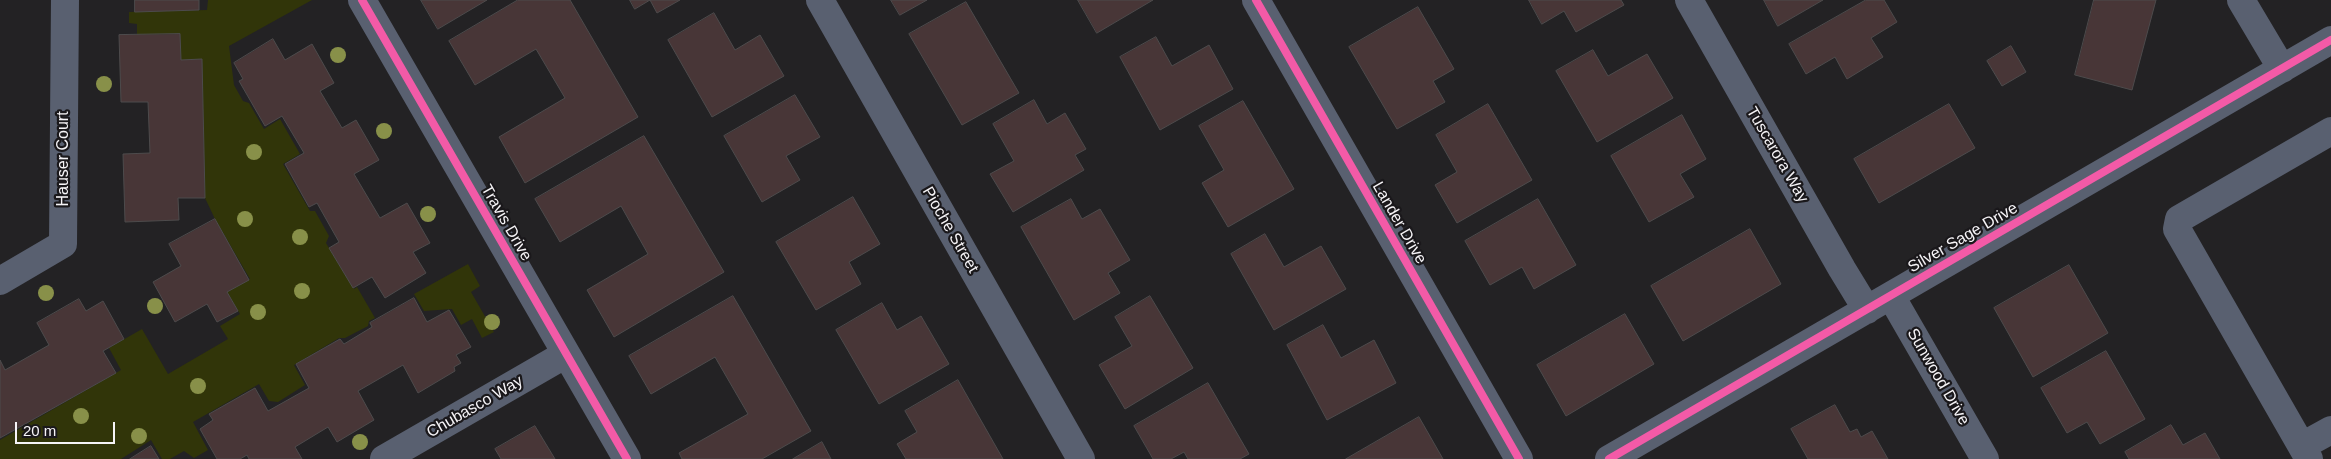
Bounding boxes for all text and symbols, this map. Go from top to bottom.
street label: Tuscarora Way [1742,104,1812,206]
street label: Hauser Court [54,111,74,207]
street label: Lander Drive [1368,179,1430,267]
street label: Travis Drive [477,182,535,264]
street label: Pioche Street [918,184,982,276]
street label: Silver Sage Drive [1905,199,2021,277]
street label: Sunwood Drive [1903,325,1973,429]
street label: Chubasco Way [423,372,527,442]
scale bar [18,412,118,444]
text: 20 m [23,422,56,439]

